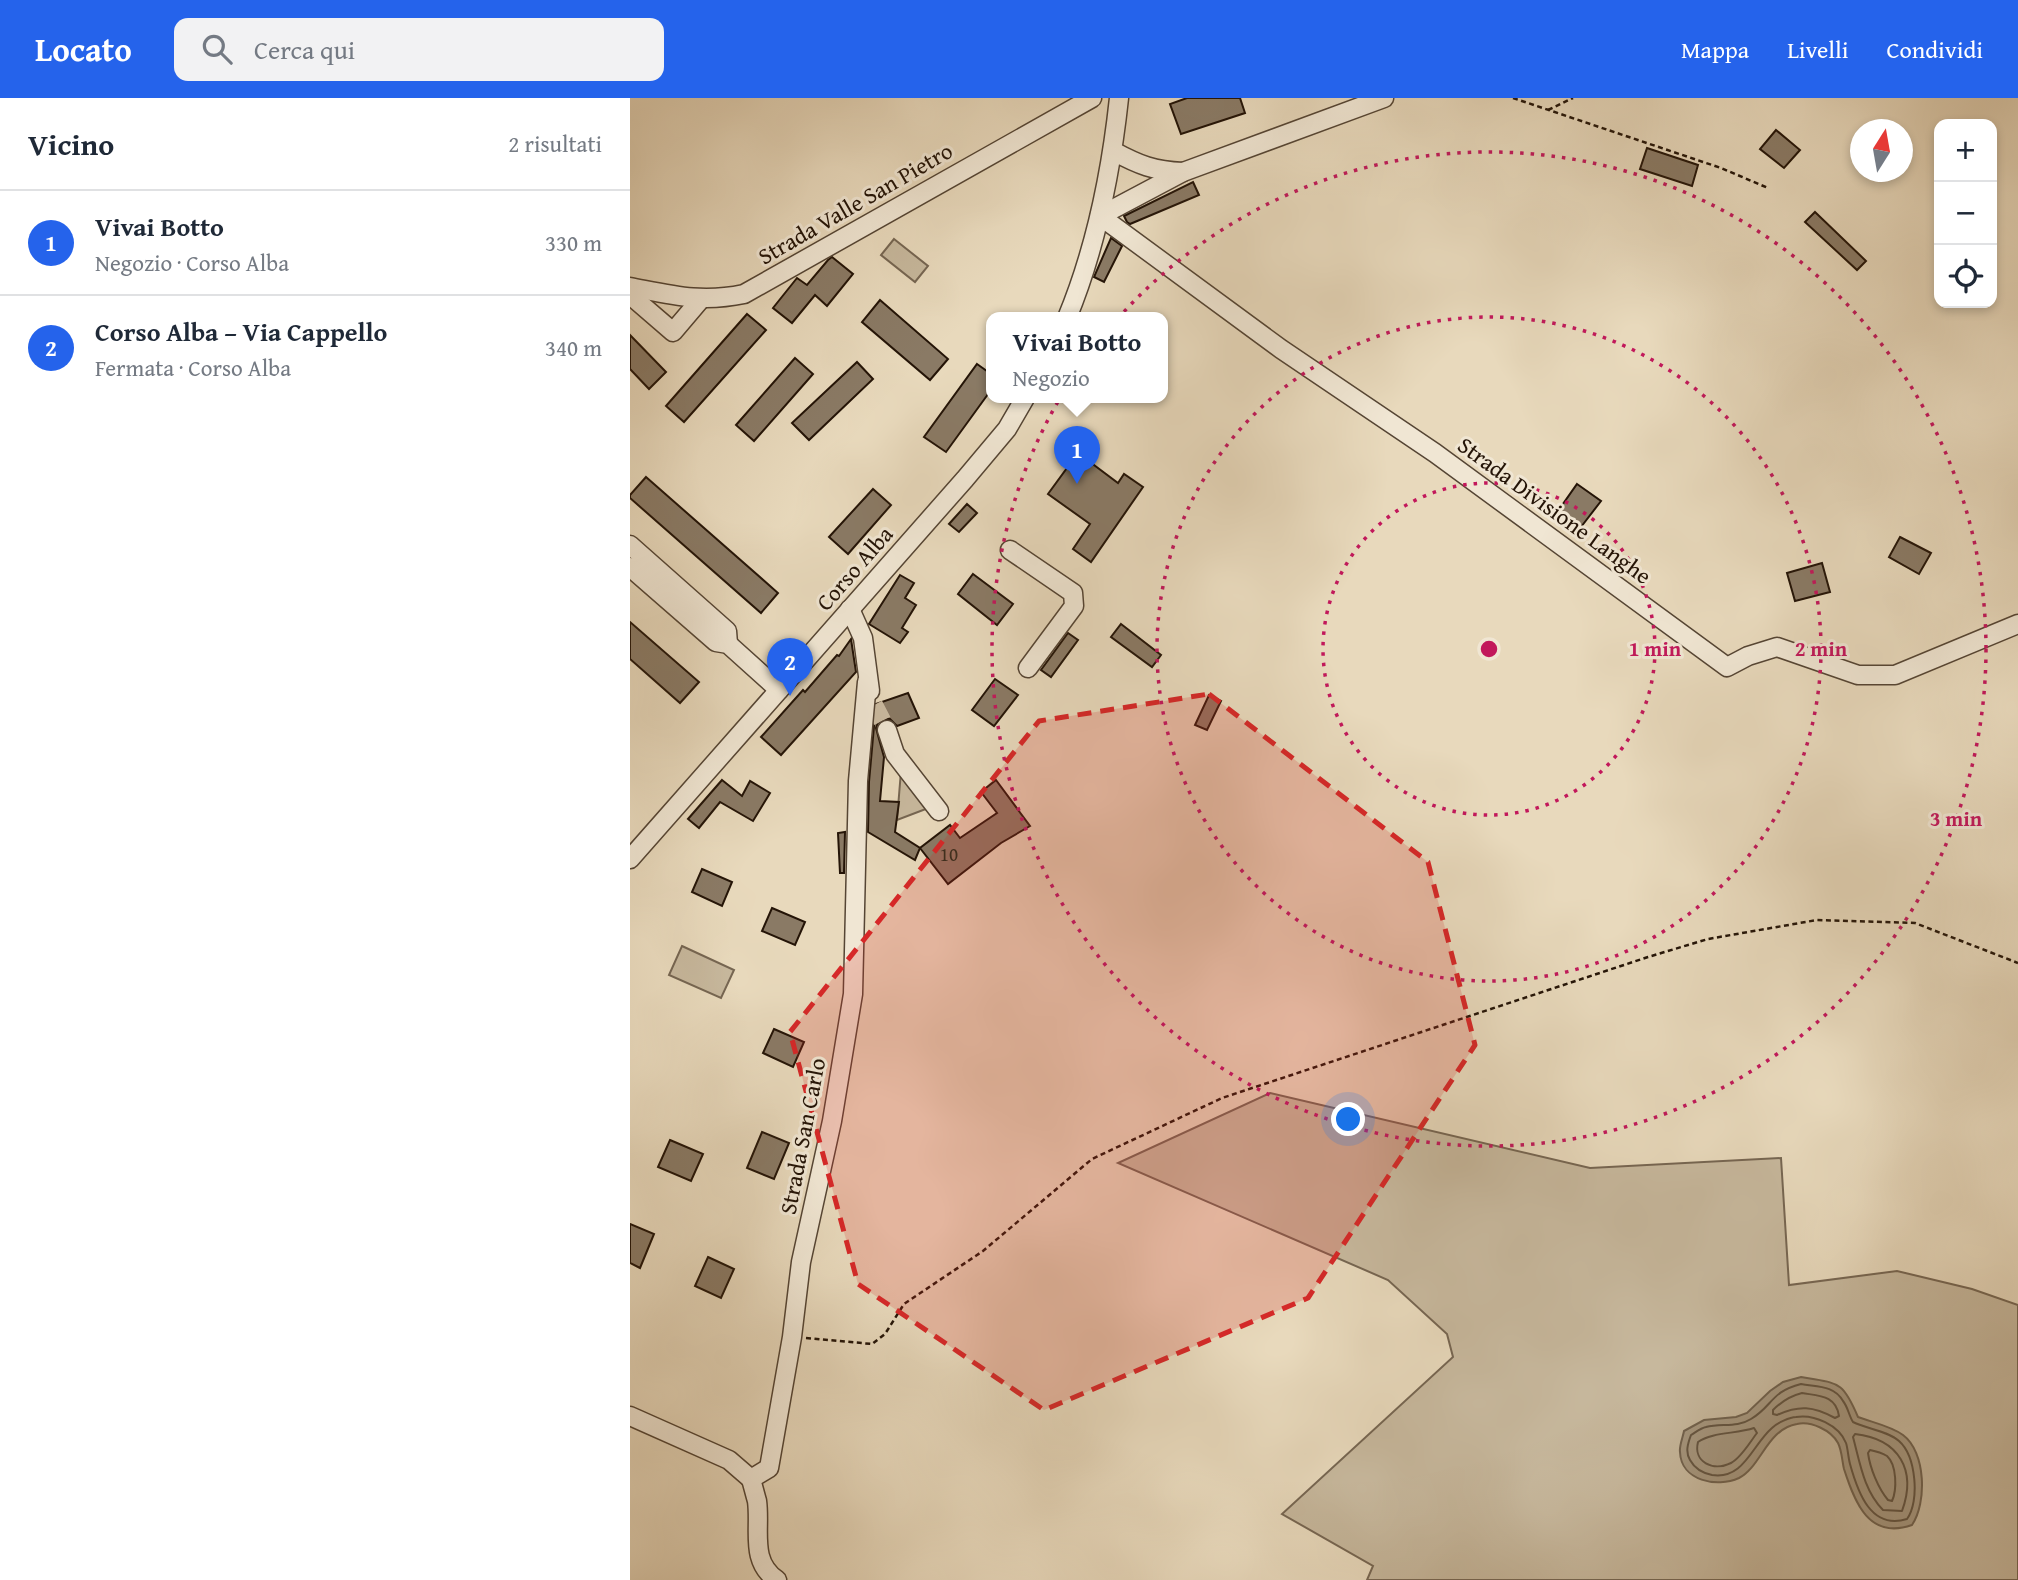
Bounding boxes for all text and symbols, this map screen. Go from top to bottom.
search box [174,18,664,81]
text: Locato [35,25,132,73]
icon: search [198,30,236,68]
text: Cerca qui [254,30,355,69]
text: Mappa [1681,32,1749,67]
text: Livelli [1787,32,1848,67]
text: Condividi [1886,32,1983,67]
north arrow [1850,119,1913,182]
map controls [1934,119,1997,308]
button: + [1934,119,1997,182]
text: Vicino [28,122,114,166]
text: 2 risultati [508,127,602,160]
street label: Strada Valle San Pietro [752,134,958,272]
button: − [1934,182,1997,245]
text: Vivai Botto [95,207,224,246]
text: 1 [45,226,57,259]
text: 330 m [545,226,602,259]
button: locate [1934,245,1997,308]
text: Negozio · Corso Alba [95,246,289,279]
text: Corso Alba – Via Cappello [95,312,387,351]
popup [986,312,1168,403]
text: Vivai Botto [1013,322,1141,361]
text: 2 [45,331,57,364]
text: 340 m [545,331,602,364]
text: Fermata · Corso Alba [95,351,291,384]
text: Negozio [1013,361,1090,394]
pin: 1 [1054,426,1100,484]
street label: Strada Divisione Langhe [1451,428,1659,592]
street label: Corso Alba [808,518,900,618]
text: 1 min [1629,633,1682,664]
text: 2 min [1795,633,1848,664]
centre of rings [1477,637,1501,661]
pin: 2 [767,638,813,696]
text: 3 min [1930,803,1983,834]
house number: 10 [940,840,958,868]
street label: Strada San Carlo [771,1055,833,1217]
your location [1331,1102,1365,1136]

